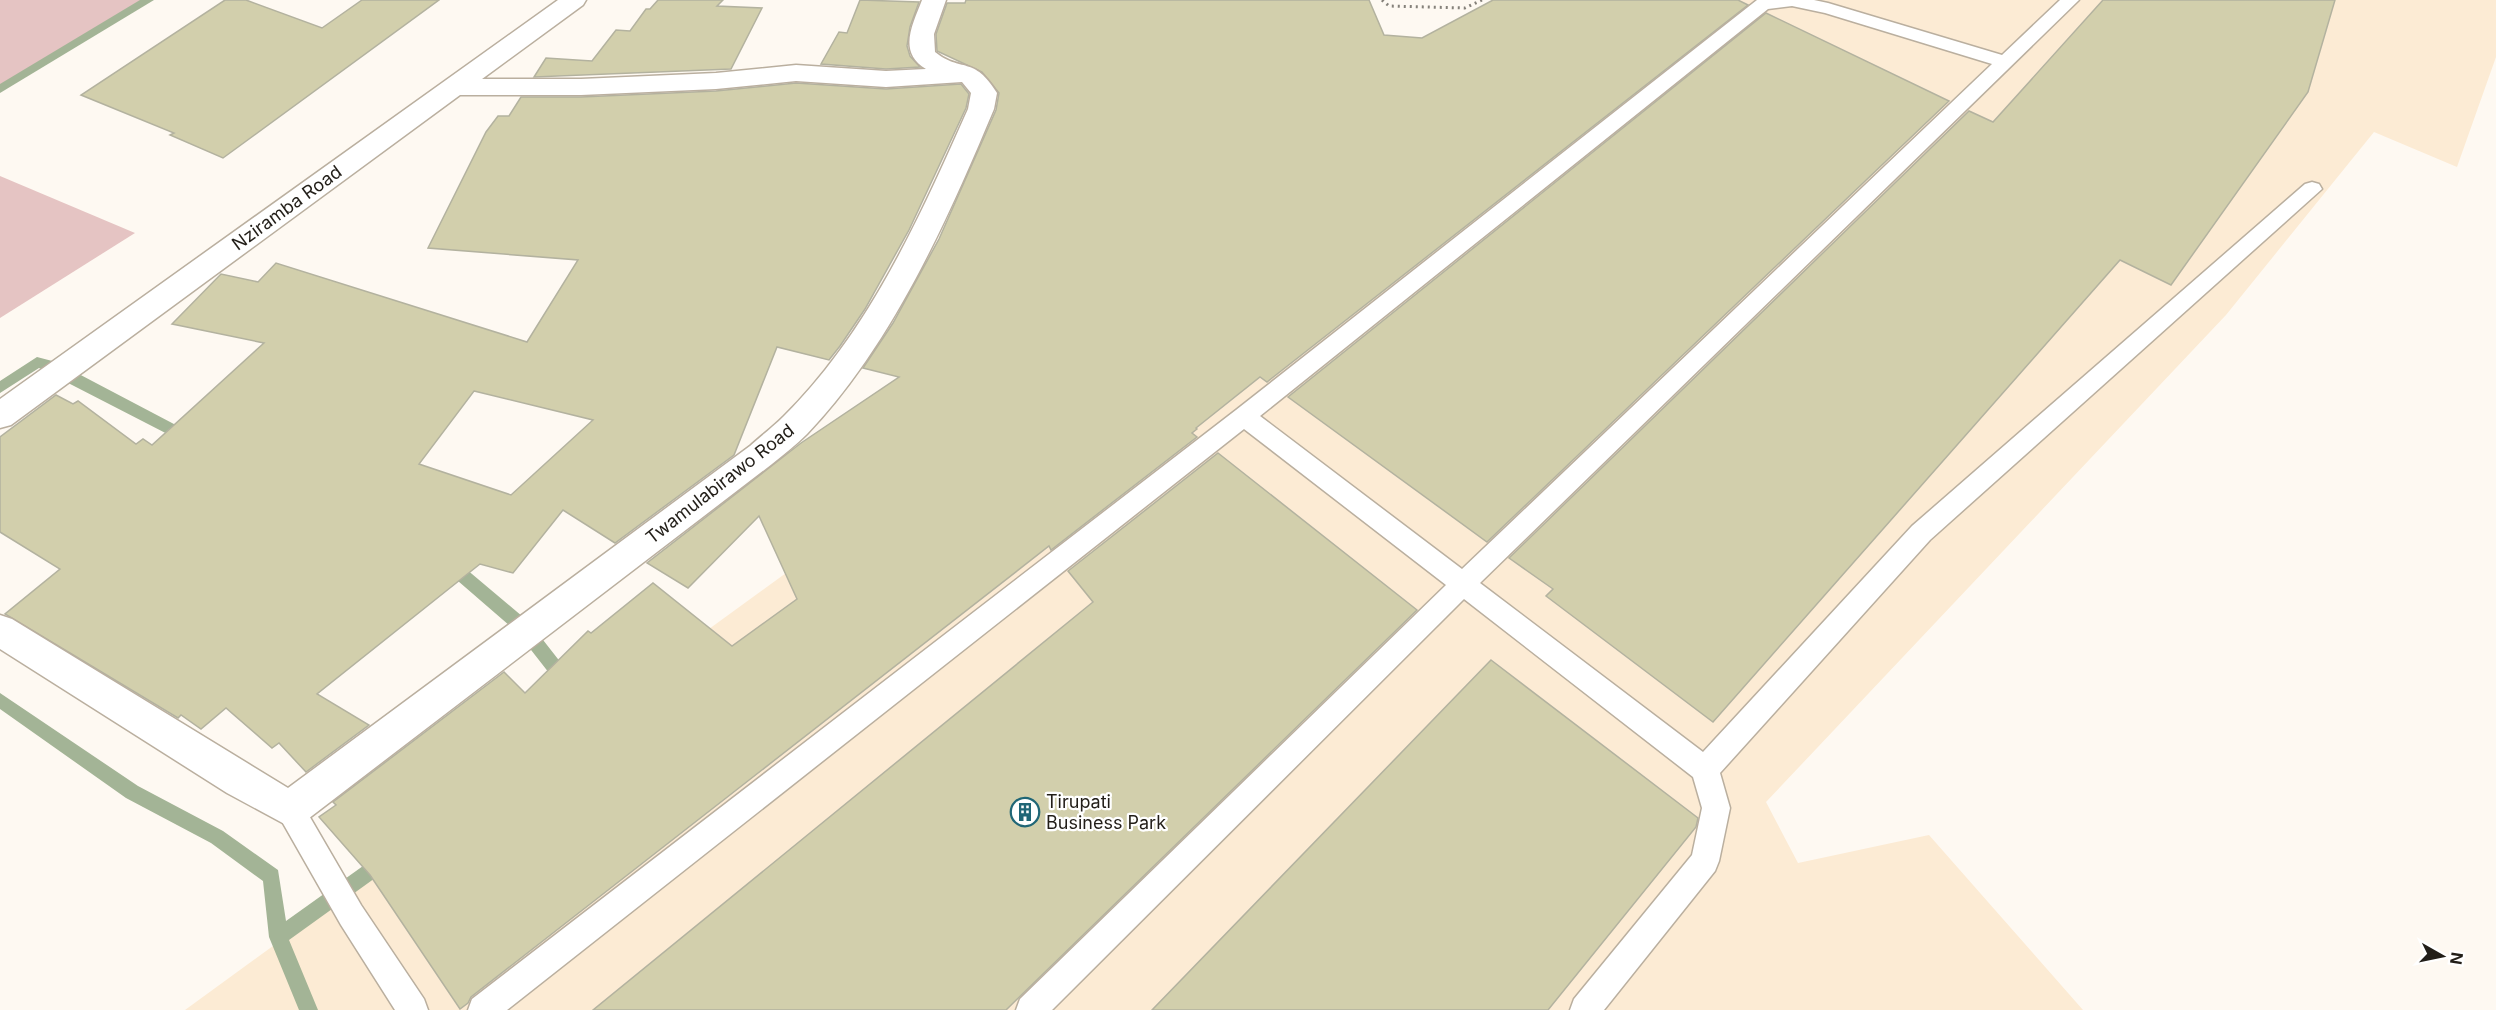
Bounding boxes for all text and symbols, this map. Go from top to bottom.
street label: Nziramba Road [228,161,346,254]
street label: Twamulabirawo Road [641,419,798,548]
place label: Tirupati Business Park [1046,791,1166,833]
building icon: Tirupati Business Park [1009,796,1041,828]
north arrow [2412,926,2472,986]
text: N [2446,951,2468,966]

